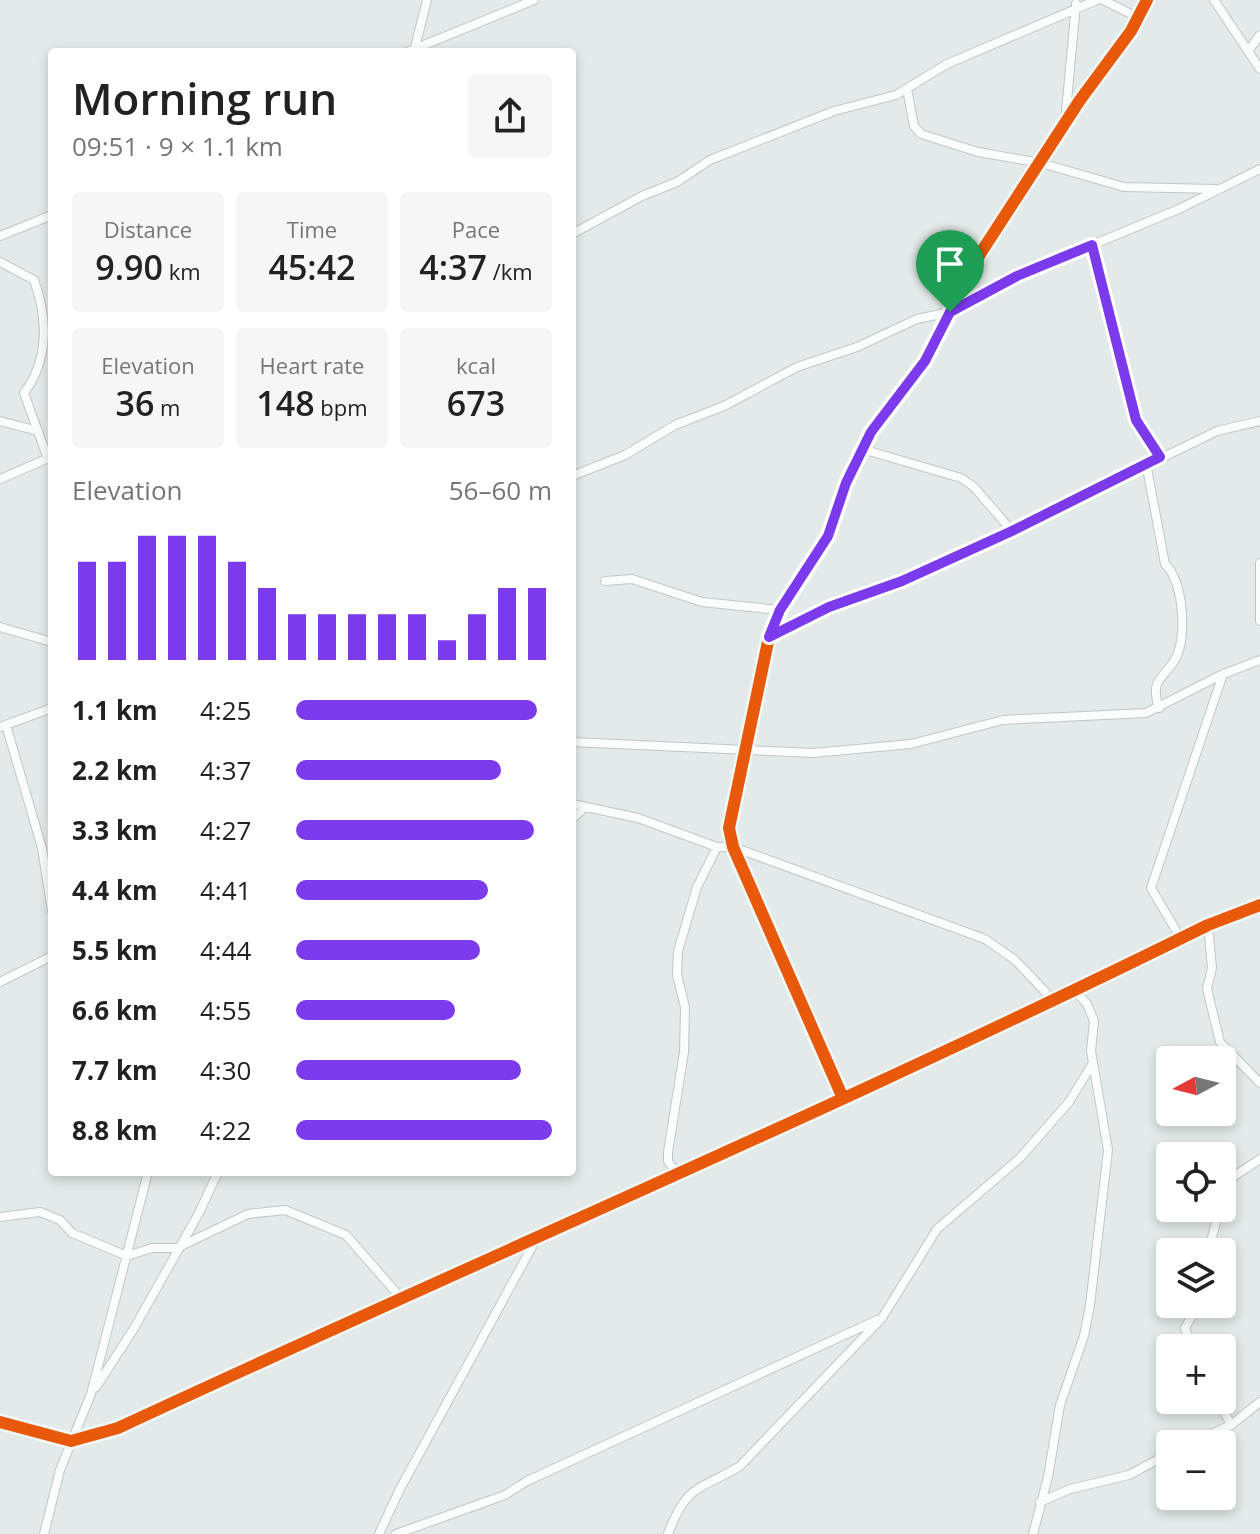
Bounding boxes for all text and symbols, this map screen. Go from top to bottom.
text: Morning run [72,68,337,128]
button: share [468,74,552,158]
text: 09:51 · 9 × 1.1 km [72,128,283,164]
text: Distance [104,214,192,244]
text: Time [287,214,337,244]
text: Pace [452,214,500,244]
pin [916,230,984,312]
icon: arrive [928,242,972,286]
text: 9.90 [95,244,163,290]
text: 45:42 [268,244,356,290]
text: 4:37 [419,244,487,290]
text: km [163,256,201,286]
text: /km [487,256,533,286]
text: Elevation [101,350,195,380]
text: Heart rate [260,350,364,380]
text: kcal [456,350,496,380]
text: 36 [116,380,154,426]
text: 148 [256,380,315,426]
text: 673 [447,380,505,426]
text: m [154,392,180,422]
text: bpm [315,392,368,422]
text: Elevation [72,472,182,508]
text: 56–60 m [449,472,552,508]
text: 1.1 km [72,692,158,728]
text: 4:25 [200,692,251,728]
text: 2.2 km [72,752,158,788]
text: 4:37 [200,752,251,788]
text: 3.3 km [72,812,158,848]
text: 4:27 [200,812,251,848]
text: 4.4 km [72,872,158,908]
text: 4:41 [200,872,251,908]
text: 5.5 km [72,932,158,968]
text: 4:44 [200,932,251,968]
text: 6.6 km [72,992,158,1028]
text: 4:55 [200,992,251,1028]
north arrow [1156,1046,1236,1126]
map controls [1156,1046,1236,1510]
text: 7.7 km [72,1052,158,1088]
text: 4:30 [200,1052,251,1088]
text: 8.8 km [72,1112,158,1148]
text: 4:22 [200,1112,251,1148]
button: locate [1156,1142,1236,1222]
button: layers [1156,1238,1236,1318]
button: + [1156,1334,1236,1414]
button: − [1156,1430,1236,1510]

